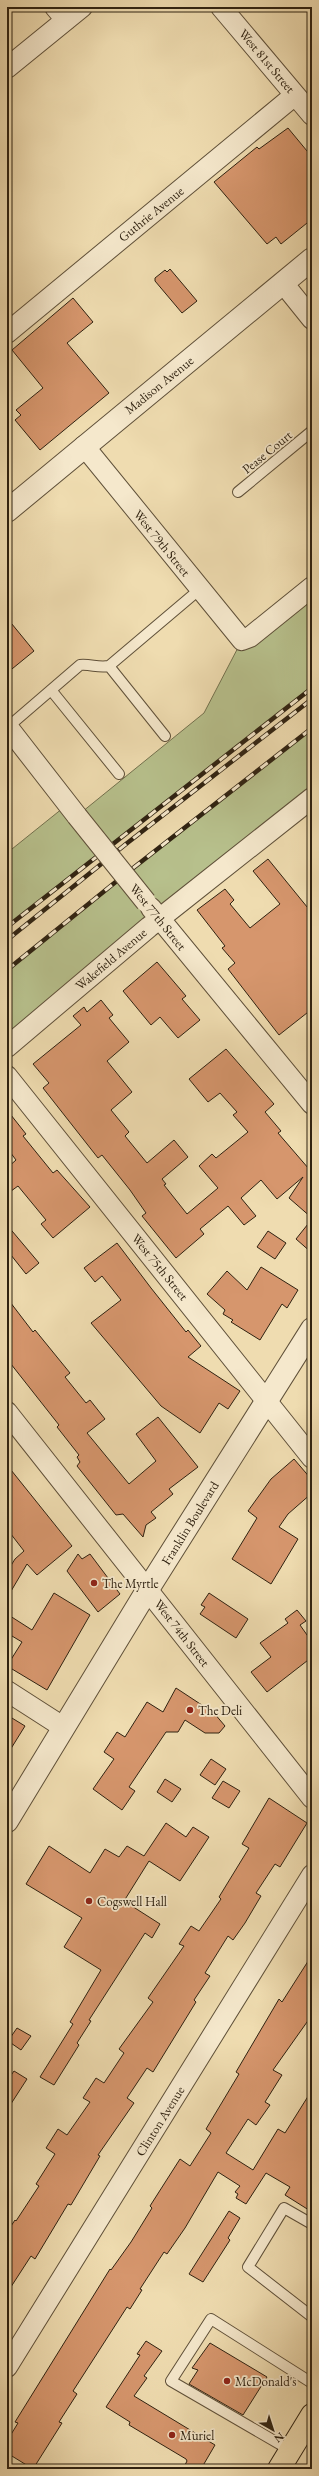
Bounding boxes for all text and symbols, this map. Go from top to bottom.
street label: West 81st Street [235,25,299,97]
street label: Guthrie Avenue [115,182,187,246]
street label: Madison Avenue [121,352,197,418]
street label: Pease Court [238,427,296,477]
street label: West 79th Street [130,506,194,580]
street label: West 77th Street [126,880,190,954]
street label: Wakefield Avenue [72,924,150,994]
street label: West 75th Street [128,1230,192,1304]
street label: Franklin Boulevard [157,1478,223,1568]
place label: The Myrtle [102,1575,159,1592]
marker: The Myrtle [89,1578,99,1588]
street label: West 74th Street [150,1596,214,1670]
place label: The Deli [198,1702,242,1719]
marker: The Deli [185,1705,195,1715]
place label: Cogswell Hall [97,1893,167,1910]
marker: Cogswell Hall [84,1896,94,1906]
street label: Clinton Avenue [132,2083,188,2159]
place label: McDonald's [235,2373,297,2390]
marker: McDonald's [222,2376,232,2386]
north arrow [253,2410,293,2450]
place label: Muriel [180,2427,214,2444]
marker: Muriel [167,2430,177,2440]
text: N [271,2430,287,2446]

